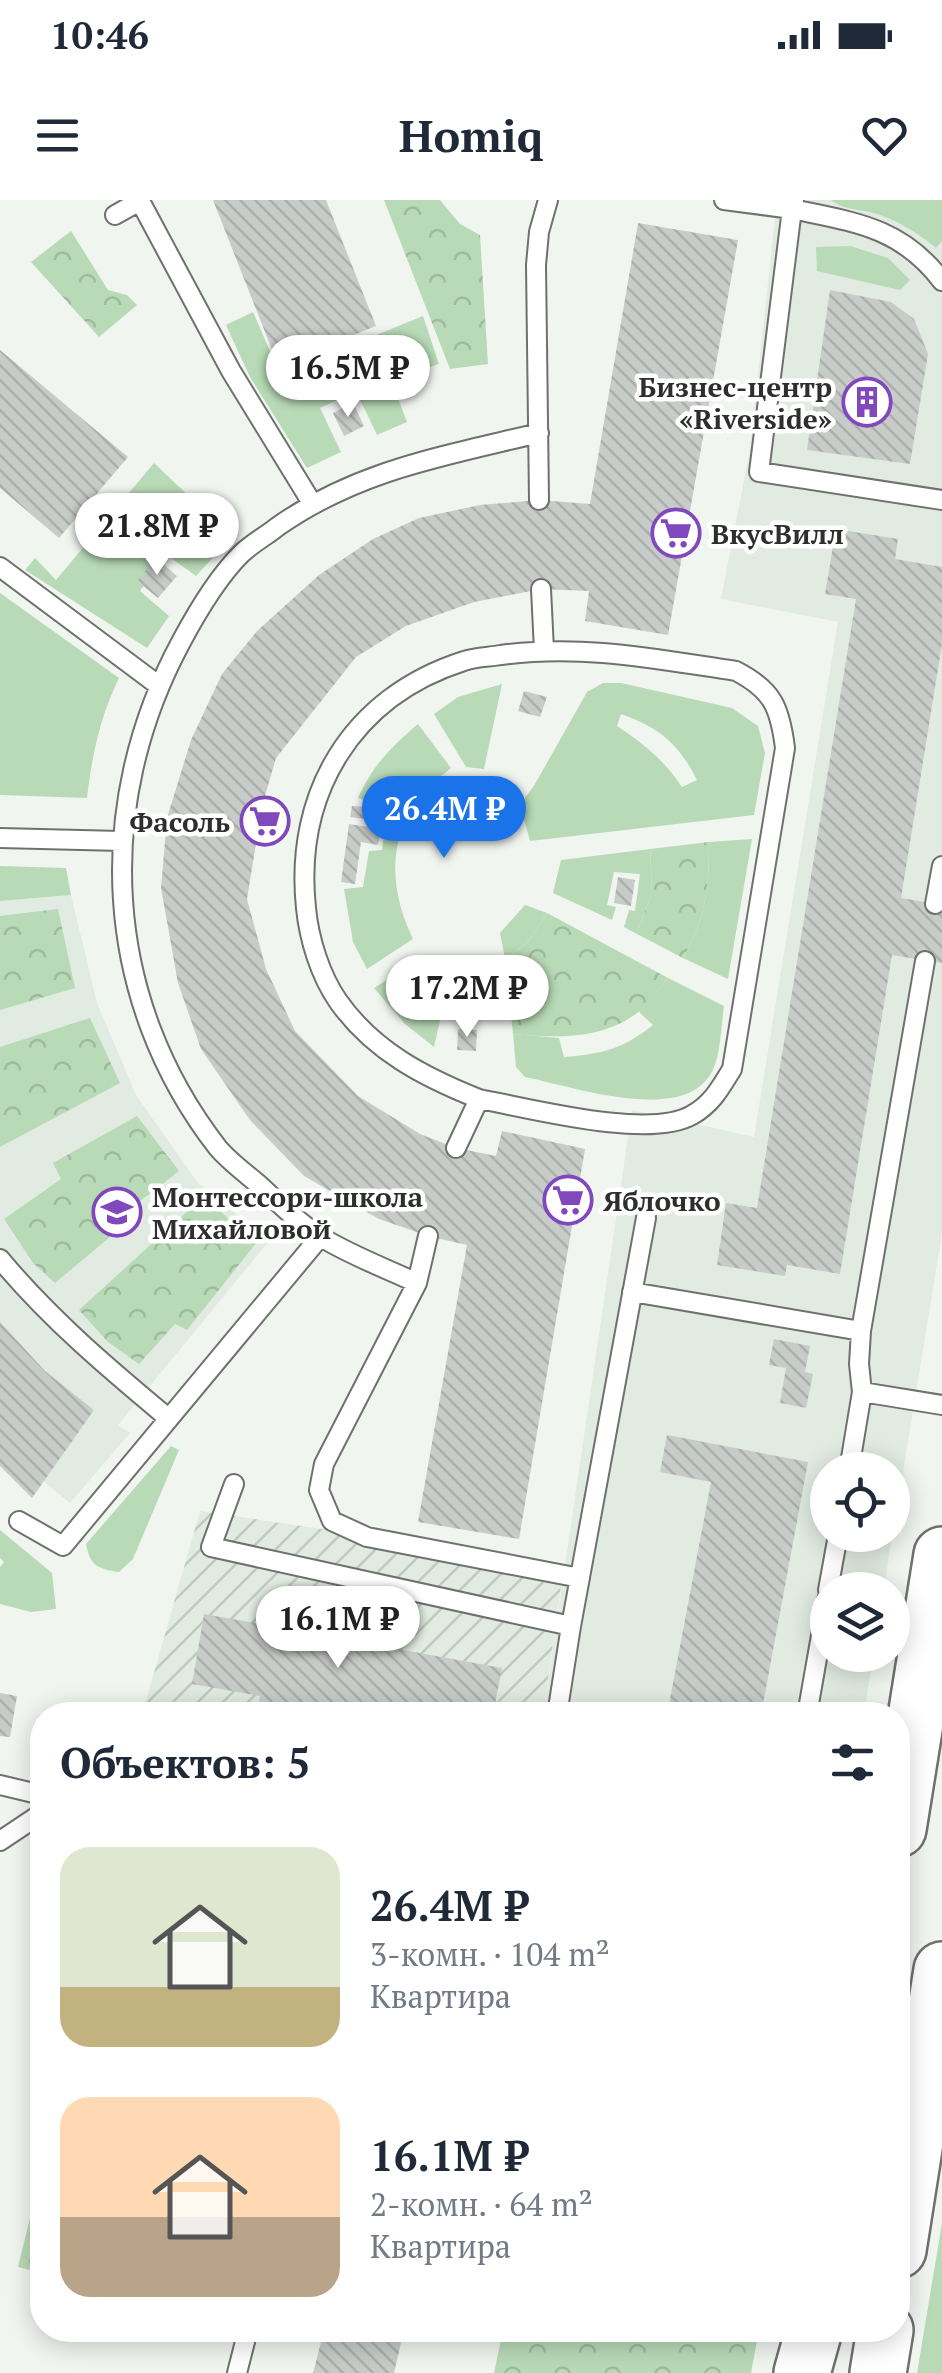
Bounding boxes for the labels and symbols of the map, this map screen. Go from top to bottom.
pin: 16.5M ₽ [256,335,440,420]
place label: Бизнес-центр «Riverside» [638,368,832,437]
building icon: Бизнес-центр «Riverside» [841,376,893,428]
pin: 21.8M ₽ [65,493,249,578]
supermarket icon: ВкусВилл [650,507,702,559]
place label: ВкусВилл [711,515,844,552]
pin: 26.4M ₽ [352,776,536,861]
supermarket icon: Фасоль [239,795,291,847]
place label: Фасоль [129,803,230,840]
pin: 17.2M ₽ [375,955,559,1040]
supermarket icon: Яблочко [542,1174,594,1226]
place label: Монтессори-школа Михайловой [152,1178,424,1247]
place label: Яблочко [603,1182,721,1219]
school or university icon: Монтессори-школа Михайловой [91,1186,143,1238]
pin: 16.1M ₽ [246,1586,430,1671]

